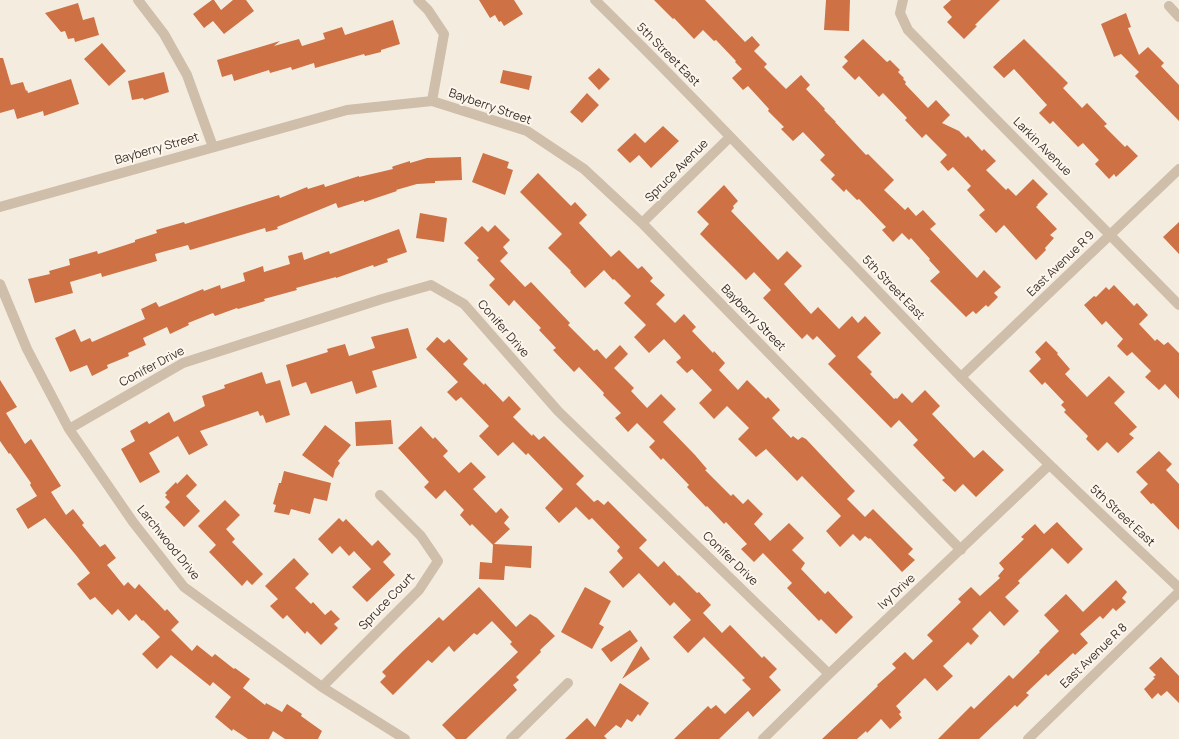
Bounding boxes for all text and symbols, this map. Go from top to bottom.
street label: 5th Street East [633,20,703,90]
street label: Bayberry Street [447,86,533,128]
street label: Larkin Avenue [1010,115,1074,179]
street label: Bayberry Street [113,130,201,168]
street label: Spruce Avenue [643,137,711,205]
street label: East Avenue R 9 [1024,228,1098,300]
street label: 5th Street East [859,253,927,323]
street label: Bayberry Street [718,282,788,354]
street label: Conifer Drive [474,297,532,361]
street label: Conifer Drive [117,344,187,390]
street label: 5th Street East [1087,482,1157,550]
street label: Larchwood Drive [134,503,202,583]
street label: Conifer Drive [699,529,761,589]
street label: Spruce Court [356,570,418,634]
street label: Ivy Drive [875,571,919,613]
street label: East Avenue R 8 [1058,620,1130,692]

